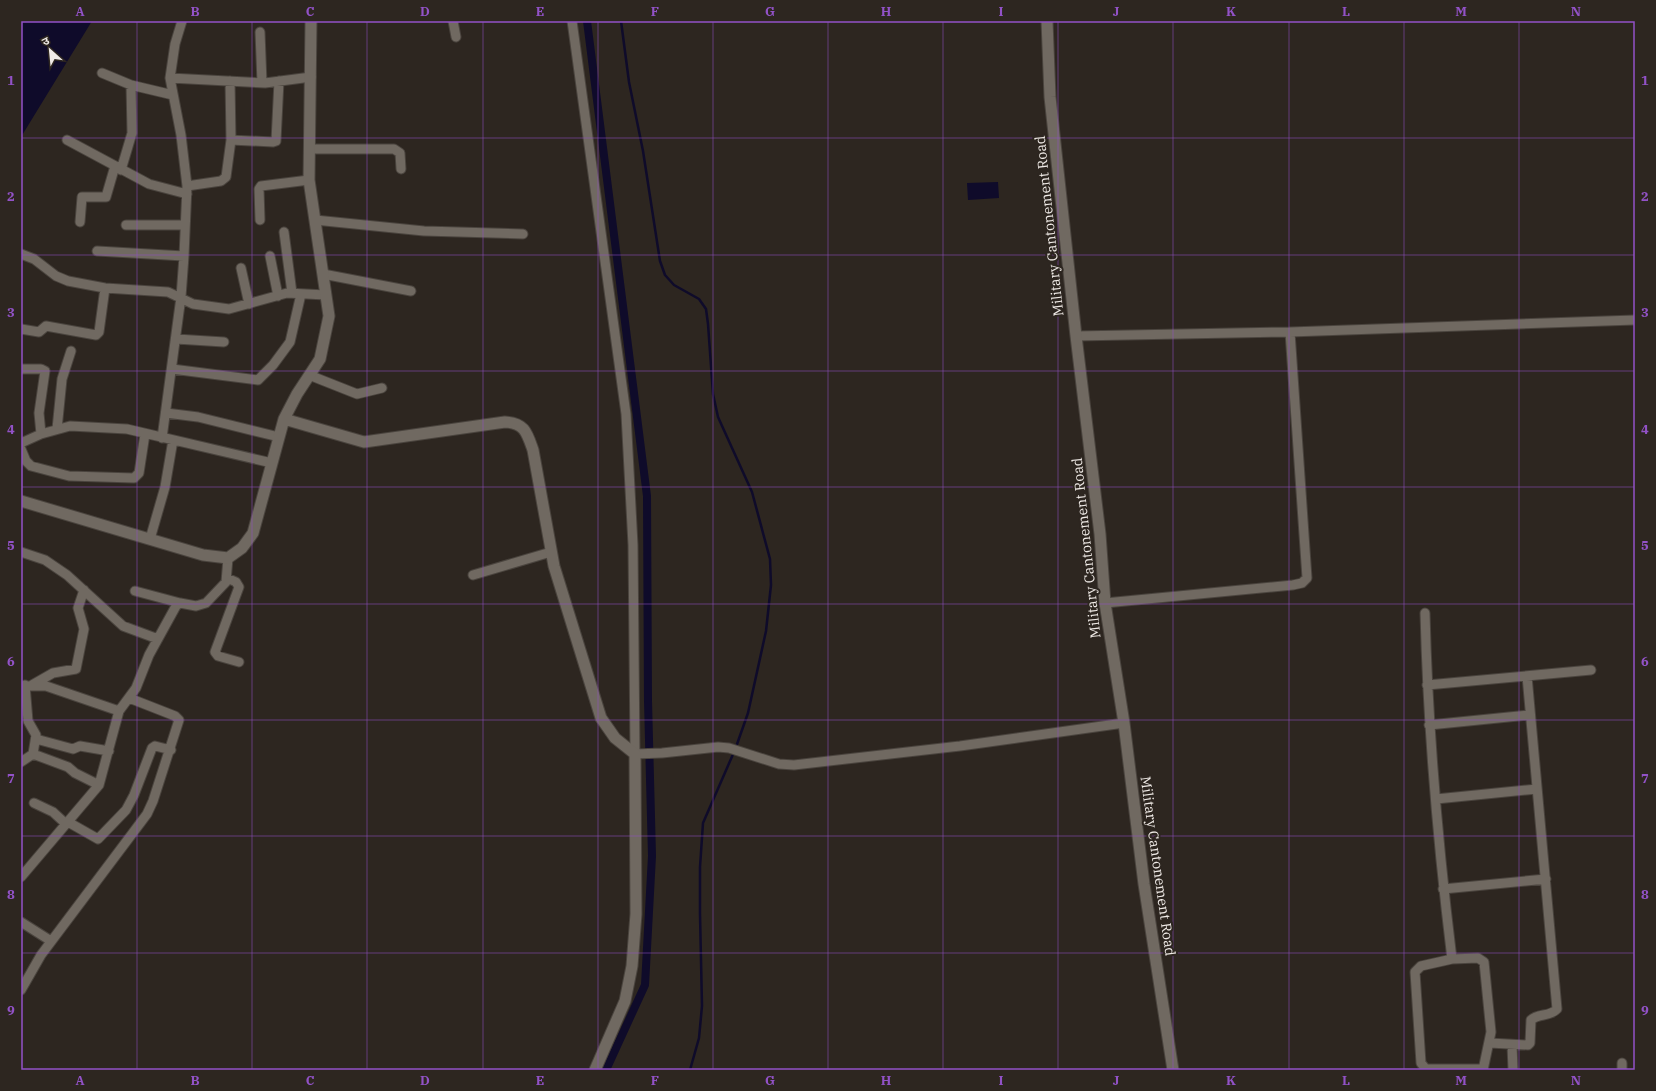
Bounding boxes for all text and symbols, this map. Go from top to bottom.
text: A [75,3,85,20]
text: B [190,3,200,20]
text: C [306,3,315,20]
text: D [420,3,430,20]
text: E [536,3,544,20]
text: F [651,3,659,20]
text: G [765,3,775,20]
text: H [881,3,892,20]
text: I [999,3,1004,20]
text: J [1113,3,1120,20]
text: K [1226,3,1236,20]
text: L [1342,3,1350,20]
text: M [1455,3,1467,20]
text: N [1571,3,1581,20]
north arrow [30,30,70,70]
text: उ [39,33,52,49]
text: 1 [7,72,15,89]
text: 1 [1641,72,1649,89]
street label: Military Cantonement Road [1031,134,1067,317]
text: 2 [7,188,15,205]
text: 2 [1641,188,1649,205]
text: 3 [7,304,15,321]
text: 3 [1641,304,1649,321]
text: 4 [7,421,15,438]
text: 4 [1641,421,1649,438]
street label: Military Cantonement Road [1068,456,1104,639]
text: 5 [7,537,15,554]
text: 5 [1641,537,1649,554]
text: 6 [7,653,15,670]
text: 6 [1641,653,1649,670]
text: 7 [7,770,15,787]
text: 7 [1641,770,1649,787]
street label: Military Cantonement Road [1136,775,1180,958]
text: 8 [7,886,15,903]
text: 8 [1641,886,1649,903]
text: 9 [7,1002,15,1019]
text: 9 [1641,1002,1649,1019]
text: A [75,1072,85,1089]
text: B [190,1072,200,1089]
text: C [306,1072,315,1089]
text: D [420,1072,430,1089]
text: E [536,1072,544,1089]
text: F [651,1072,659,1089]
text: G [765,1072,775,1089]
text: H [881,1072,892,1089]
text: I [999,1072,1004,1089]
text: J [1113,1072,1120,1089]
text: K [1226,1072,1236,1089]
text: L [1342,1072,1350,1089]
text: M [1455,1072,1467,1089]
text: N [1571,1072,1581,1089]

